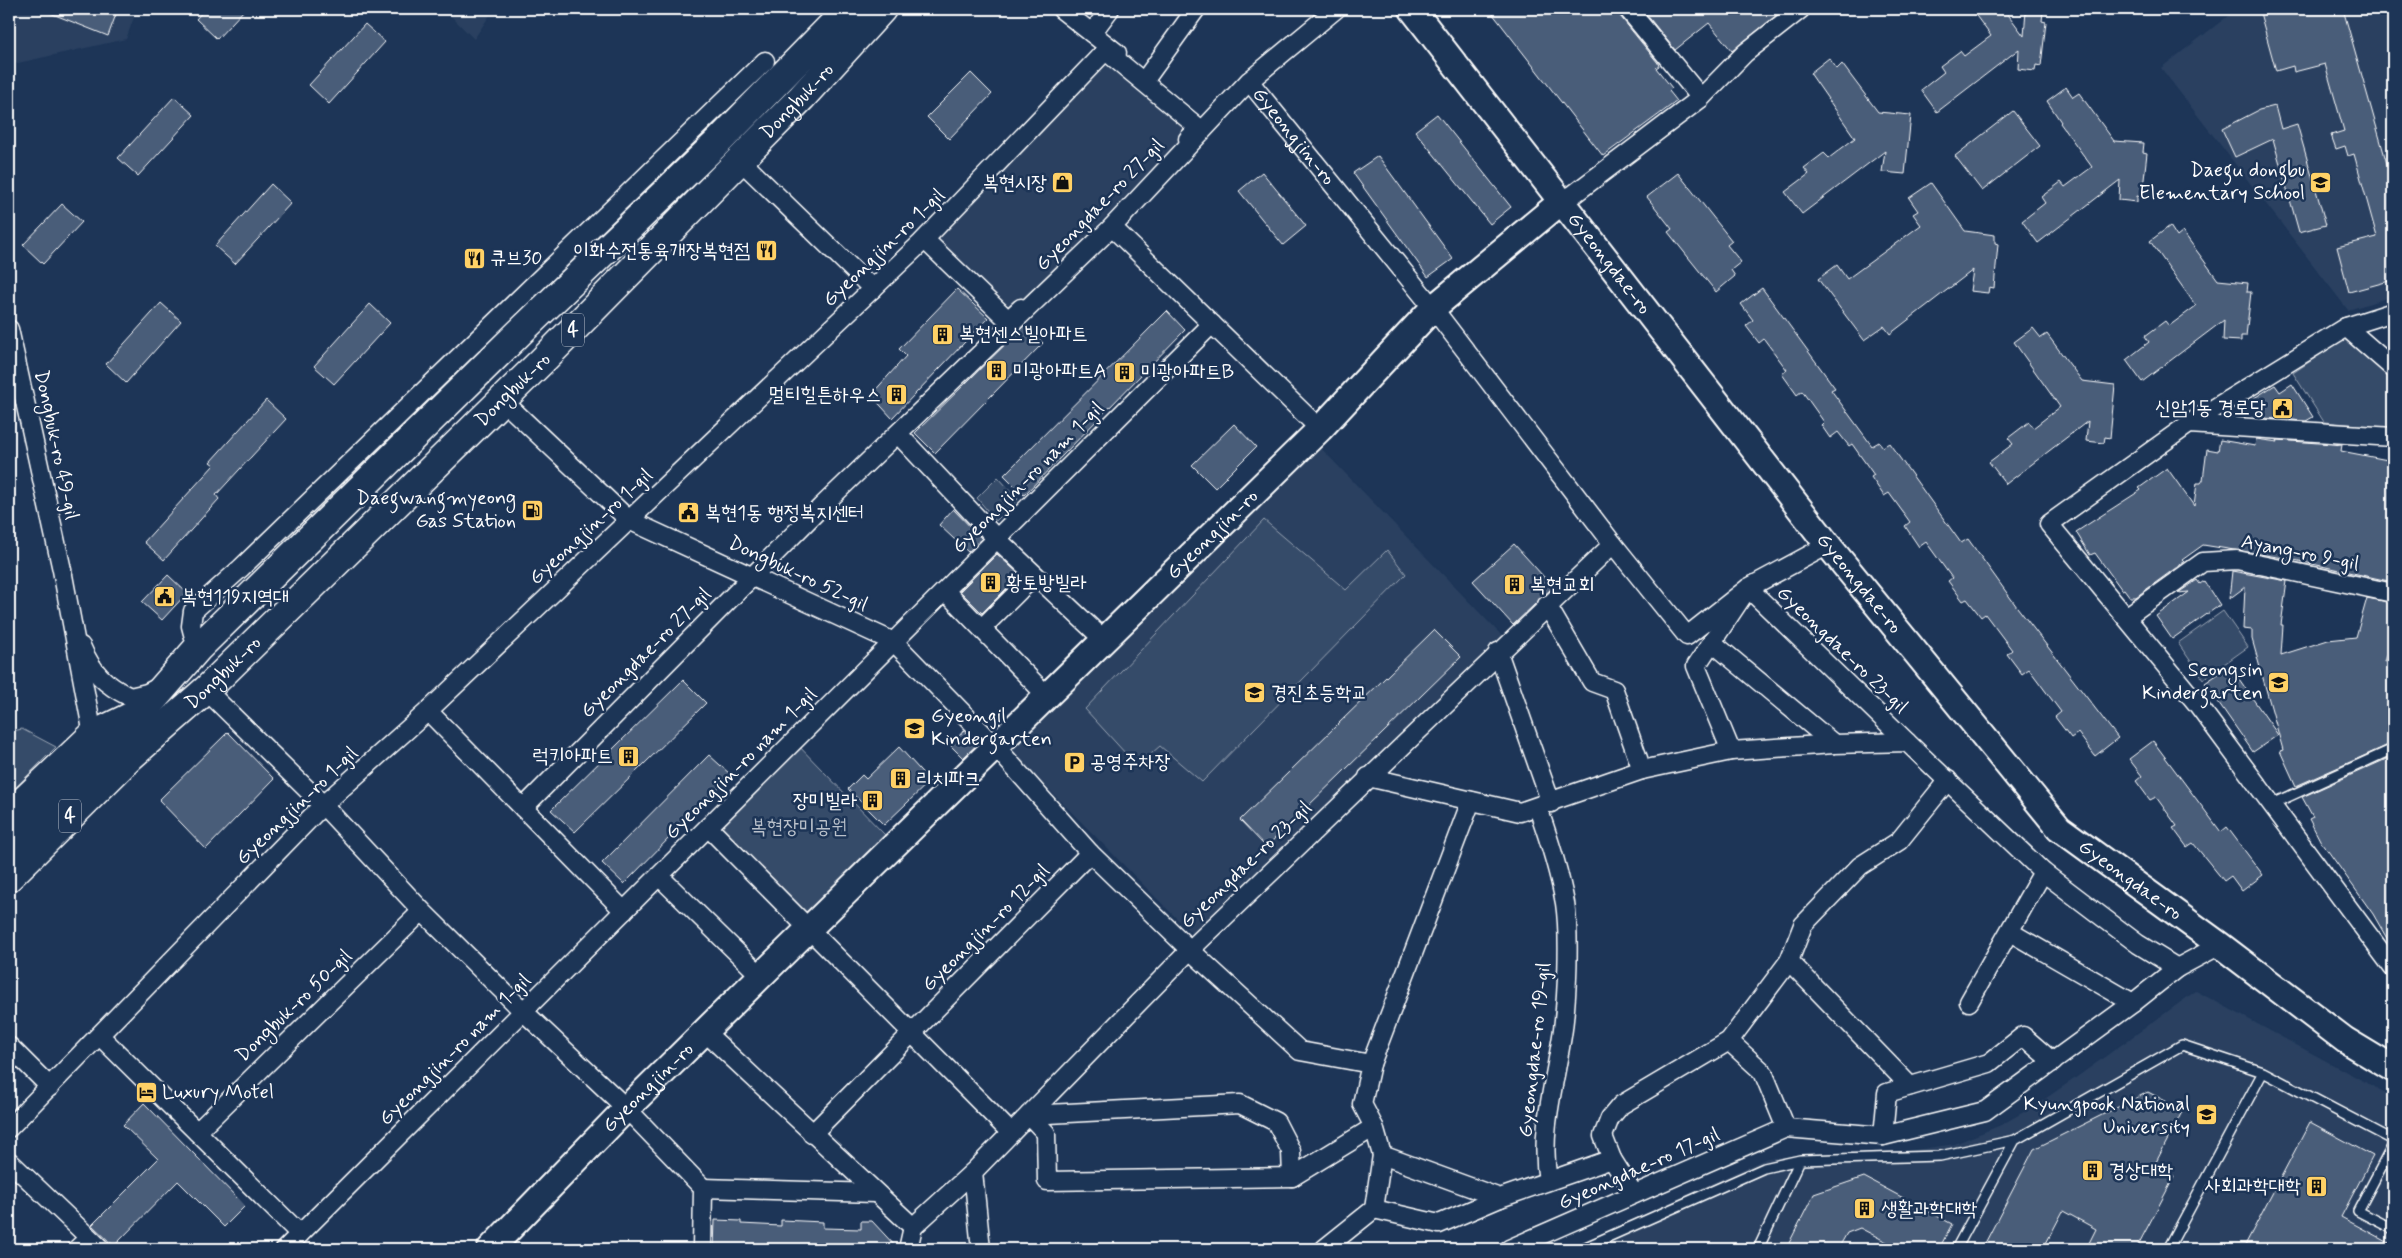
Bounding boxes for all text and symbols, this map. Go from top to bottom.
street label: Dongbuk-ro [754,57,840,145]
street label: Gyeongjin-ro [1246,81,1342,191]
street label: Gyeongdae-ro 27-gil [1030,133,1171,277]
place label: Daegu dongbu Elementary School [2139,157,2305,207]
place label: 복현시장 [983,170,1047,197]
school or university icon: Daegu dongbu Elementary School [2309,170,2333,194]
shop icon: 복현시장 [1051,171,1075,195]
street label: Gyeongjin-ro 1-gil [817,183,951,313]
street label: Gyeongdae-ro [1561,207,1658,320]
place label: 이화수전통육개장복현점 [573,238,750,265]
restaurant icon: 이화수전통육개장복현점 [754,239,778,263]
place label: 큐브30 [490,245,542,272]
restaurant icon: 큐브30 [462,246,486,270]
road number: 4 [562,314,584,346]
place label: 복현센스빌아파트 [959,321,1088,348]
building icon: 복현센스빌아파트 [931,322,955,346]
street label: Dongbuk-ro [469,346,557,433]
place label: 미광아파트A [1013,358,1107,385]
building icon: 미광아파트A [985,359,1009,383]
place label: 미광아파트B [1141,359,1234,386]
building icon: 미광아파트B [1113,360,1137,384]
street label: Dongbuk-ro 49-gil [26,368,85,523]
place label: 멀티힐튼하우스 [768,382,881,409]
building icon: 멀티힐튼하우스 [885,383,909,407]
place label: 신암1동 경로당 [2155,395,2266,422]
street label: Gyeongjin-ro nam 1-gil [946,396,1110,560]
public building icon: 신암1동 경로당 [2270,396,2294,420]
street label: Gyeongjin-ro 1-gil [523,462,659,591]
street label: Gyeongjin-ro [1160,483,1264,586]
place label: Daegwangmyeong Gas Station [356,485,516,535]
fuel station icon: Daegwangmyeong Gas Station [520,498,544,522]
place label: 복현1동 행정복지센터 [705,500,864,527]
public building icon: 복현1동 행정복지센터 [677,501,701,525]
street label: Gyeongdae-ro [1810,527,1909,639]
street label: Ayang-ro 9-gil [2238,528,2362,579]
street label: Dongbuk-ro 52-gil [723,530,872,619]
place label: 황토방빌라 [1006,570,1086,597]
building icon: 황토방빌라 [978,571,1002,595]
place label: 복현교회 [1530,572,1594,599]
building icon: 복현교회 [1502,573,1526,597]
street label: Gyeongdae-ro 23-gil [1770,580,1914,720]
street label: Gyeongdae-ro 27-gil [575,582,717,724]
place label: 복현119지역대 [181,584,289,611]
public building icon: 복현119지역대 [153,585,177,609]
street label: Dongbuk-ro [179,630,267,716]
place label: Seongsin Kindergarten [2142,657,2263,709]
school or university icon: Seongsin Kindergarten [2267,670,2291,694]
place label: 경진초등학교 [1271,680,1368,707]
school or university icon: 경진초등학교 [1243,681,1267,705]
street label: Gyeongjin-ro nam 1-gil [659,682,823,846]
place label: Gyeongil Kindergarten [931,703,1052,755]
school or university icon: Gyeongil Kindergarten [903,716,927,740]
street label: Gyeongjin-ro 1-gil [230,741,364,871]
place label: 럭키아파트 [533,743,613,770]
building icon: 럭키아파트 [617,744,641,768]
place label: 공영주차장 [1090,749,1170,776]
parking icon: 공영주차장 [1062,750,1086,774]
place label: 리치파크 [916,766,980,793]
building icon: 리치파크 [888,767,912,791]
place label: 장미빌라 [793,788,857,815]
building icon: 장미빌라 [861,789,885,813]
street label: Gyeongdae-ro 23-gil [1174,795,1318,935]
road number: 4 [59,799,81,832]
park label: 복현장미공원 [751,814,847,841]
street label: Gyeongdae-ro [2073,833,2188,927]
street label: Gyeongjin-ro 12-gil [916,858,1056,998]
street label: Dongbuk-ro 50-gil [230,943,359,1069]
street label: Gyeongdae-ro 19-gil [1512,961,1558,1139]
street label: Gyeongjin-ro nam 1-gil [373,968,537,1132]
street label: Gyeongjin-ro [596,1036,700,1139]
place label: Luxury Motel [162,1079,274,1106]
hotel icon: Luxury Motel [134,1080,158,1104]
place label: Kyungpook National University [2024,1091,2190,1141]
school or university icon: Kyungpook National University [2194,1103,2218,1127]
street label: Gyeongdae-ro 17-gil [1554,1121,1724,1217]
place label: 경상대학 [2109,1158,2173,1185]
building icon: 경상대학 [2081,1159,2105,1183]
place label: 사회과학대학 [2204,1173,2301,1200]
building icon: 사회과학대학 [2305,1174,2329,1198]
place label: 생활과학대학 [1881,1196,1978,1223]
building icon: 생활과학대학 [1853,1197,1877,1221]

